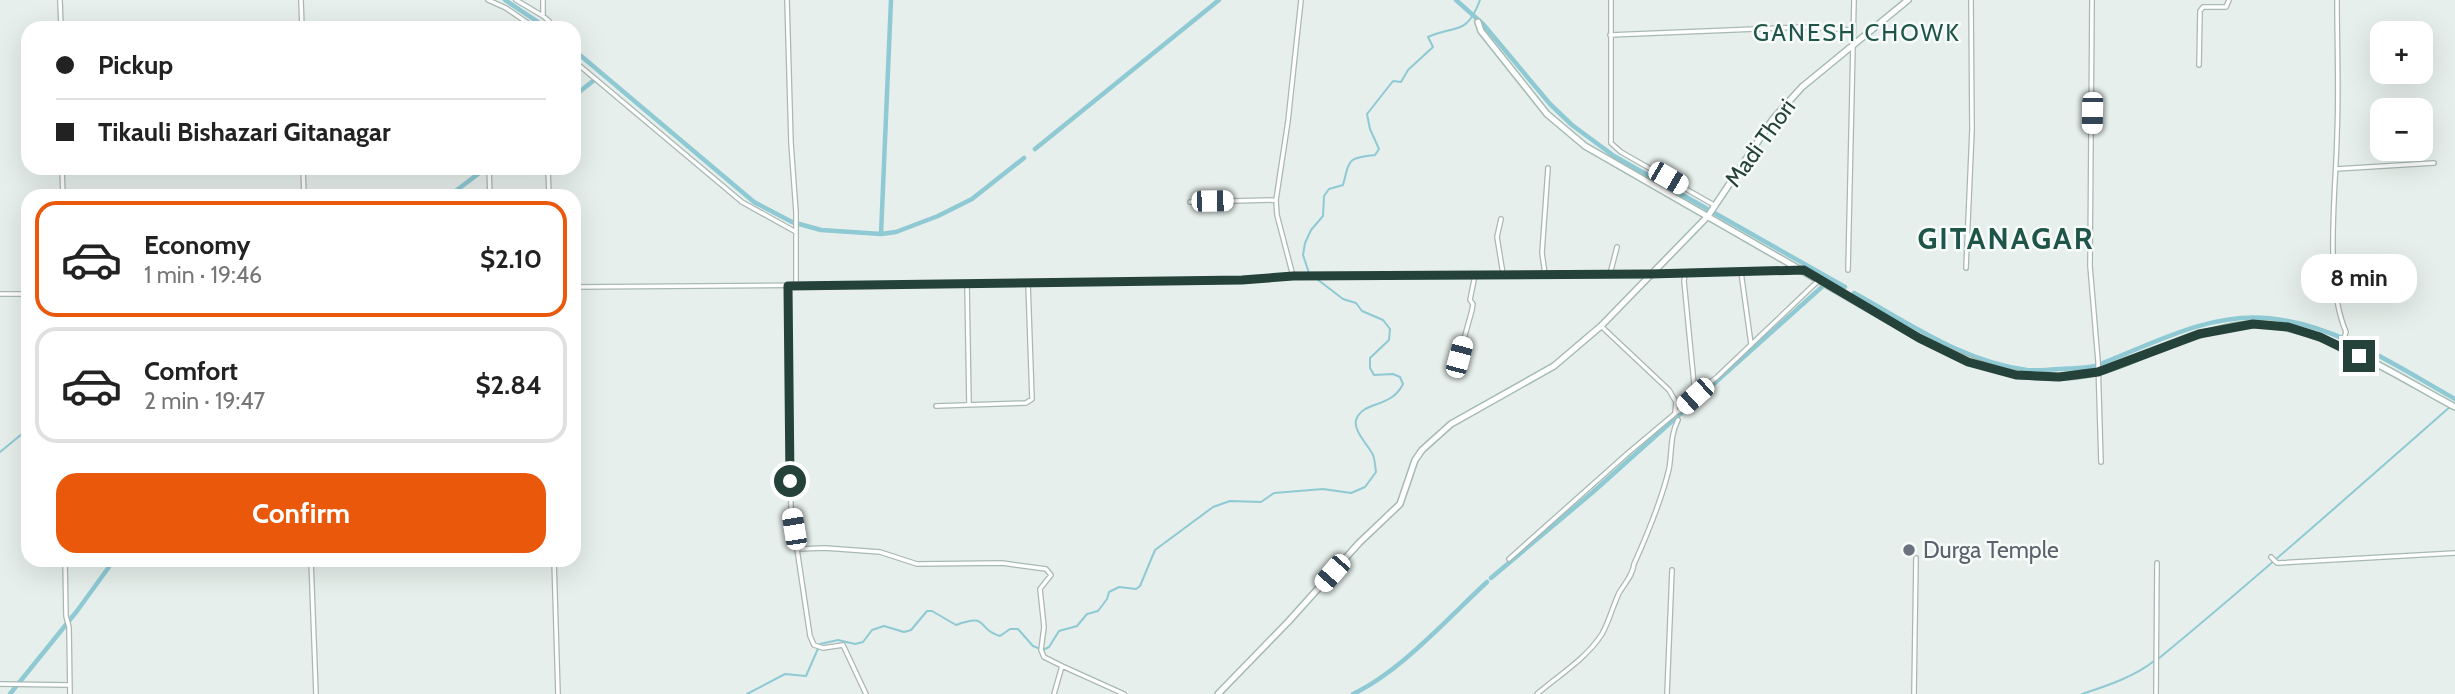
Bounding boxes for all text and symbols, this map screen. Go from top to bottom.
district label: GANESH CHOWK [1753,18,1961,47]
map controls [2370,21,2433,161]
button: + [2370,21,2433,84]
text: Pickup [98,49,173,81]
car [2082,92,2103,134]
street label: Madi Thori [1719,94,1801,192]
button: − [2370,98,2433,161]
text: Tikauli Bishazari Gitanagar [98,116,391,148]
car [1645,158,1692,198]
car [1191,190,1234,212]
district label: GITANAGAR [1917,220,2095,257]
icon: car [60,228,123,291]
text: Economy [144,229,250,261]
text: $2.10 [480,243,542,275]
callout: 8 min [2301,254,2417,304]
text: 1 min · 19:46 [144,261,262,289]
text: 8 min [2330,264,2388,292]
car [1444,334,1475,380]
route end [2343,340,2375,372]
icon: car [60,354,123,417]
text: Comfort [144,355,238,387]
text: $2.84 [476,369,542,401]
car [1673,374,1718,418]
text: 2 min · 19:47 [144,387,265,415]
route start [774,465,806,497]
button: Confirm [56,473,546,553]
car [781,507,808,551]
place label: Durga Temple [1923,536,2059,564]
marker: Durga Temple [1901,542,1917,558]
car [1311,550,1354,596]

